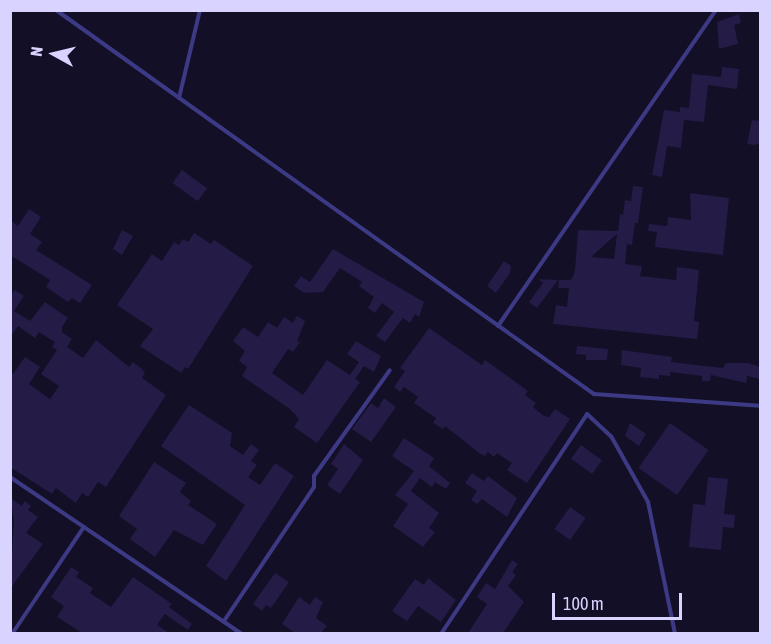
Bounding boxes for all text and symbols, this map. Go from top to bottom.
north arrow [24,24,84,84]
text: N [27,46,46,57]
scale bar [555,581,686,619]
text: 100 m [563,593,604,614]

